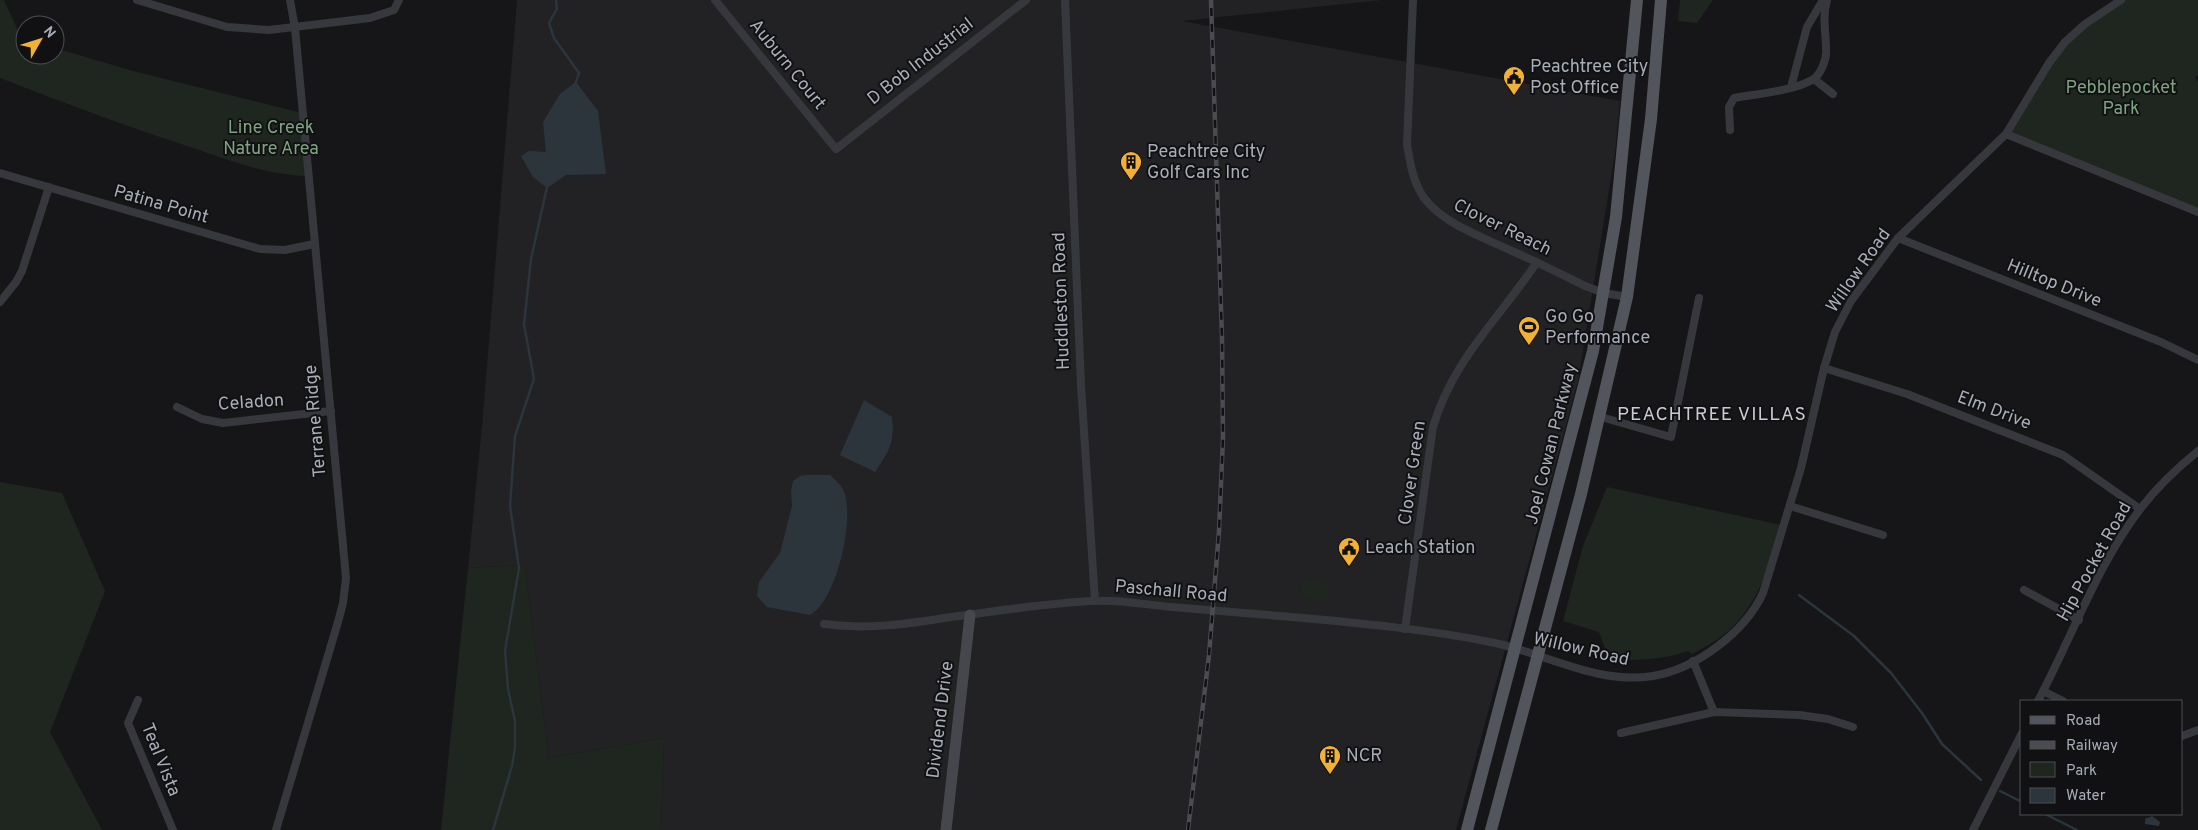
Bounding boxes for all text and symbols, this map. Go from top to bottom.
street label: D Bob Industrial [863,13,979,111]
north arrow [15,15,65,65]
street label: Auburn Court [743,15,831,115]
text: N [39,24,59,42]
place label: Peachtree City Post Office [1530,56,1648,100]
public building icon: Peachtree City Post Office [1502,65,1526,96]
park label: Pebblepocket Park [2065,77,2177,121]
park label: Line Creek Nature Area [223,117,319,161]
place label: Peachtree City Golf Cars Inc [1147,141,1265,185]
building icon: Peachtree City Golf Cars Inc [1119,150,1143,181]
street label: Patina Point [111,180,211,230]
street label: Clover Reach [1449,194,1555,262]
street label: Willow Road [1822,224,1896,318]
street label: Huddleston Road [1048,232,1076,370]
street label: Hilltop Drive [2003,255,2105,313]
place label: Go Go Performance [1545,306,1650,350]
sports icon: Go Go Performance [1517,315,1541,346]
street label: Joel Cowan Parkway [1521,361,1583,527]
street label: Terrane Ridge [300,364,332,478]
street label: Elm Drive [1954,386,2034,436]
street label: Celadon [217,389,285,417]
district label: PEACHTREE VILLAS [1617,403,1807,427]
street label: Clover Green [1394,419,1432,527]
street label: Hip Pocket Road [2053,498,2137,626]
public building icon: Leach Station [1337,536,1361,567]
place label: Leach Station [1365,537,1475,560]
street label: Paschall Road [1114,576,1228,608]
street label: Willow Road [1531,628,1631,672]
street label: Dividend Drive [922,660,960,780]
legend [2020,700,2183,815]
text: Road [2066,712,2101,731]
street label: Teal Vista [135,720,185,800]
text: Railway [2066,737,2118,756]
building icon: NCR [1318,744,1342,775]
place label: NCR [1346,745,1382,768]
text: Park [2066,762,2097,781]
text: Water [2066,787,2106,806]

